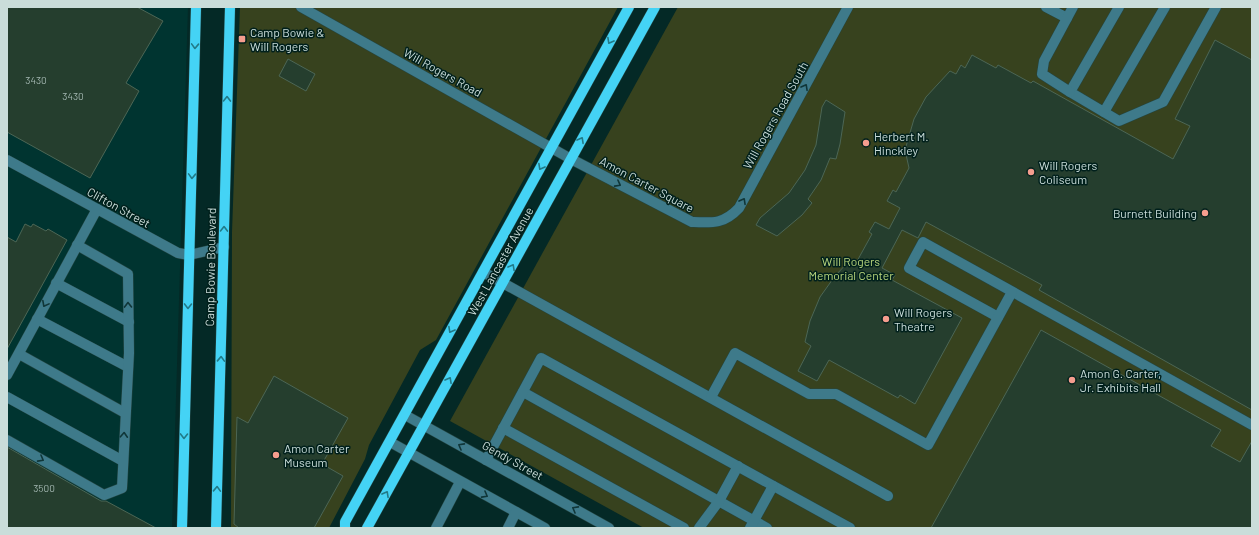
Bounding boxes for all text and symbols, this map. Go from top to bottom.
place label: Camp Bowie & Will Rogers [250,25,325,53]
marker: Camp Bowie & Will Rogers [237,34,247,44]
one-way arrow [608,37,615,44]
one-way arrow [191,43,199,49]
street label: Will Rogers Road [401,45,485,99]
street label: Will Rogers Road South [740,59,810,171]
house number: 3430 [25,74,47,86]
one-way arrow [800,84,807,91]
house number: 3430 [62,90,84,102]
one-way arrow [223,96,231,102]
place label: Herbert M. Hinckley [874,129,929,157]
one-way arrow [577,137,584,144]
marker: Herbert M. Hinckley [861,138,871,148]
street label: Amon Carter Square [598,153,696,215]
place label: Will Rogers Coliseum [1039,158,1098,186]
one-way arrow [538,163,545,171]
marker: Will Rogers Coliseum [1026,167,1036,177]
one-way arrow [187,173,196,179]
one-way arrow [614,179,621,186]
street label: Clifton Street [85,184,153,230]
one-way arrow [738,198,745,206]
street label: West Lancaster Avenue [464,204,536,318]
place label: Burnett Building [1113,206,1197,220]
street label: Camp Bowie Boulevard [202,208,218,326]
marker: Burnett Building [1200,208,1210,218]
one-way arrow [220,226,229,232]
park label: Will Rogers Memorial Center [808,254,894,282]
one-way arrow [507,263,515,271]
one-way arrow [42,300,50,308]
one-way arrow [124,302,132,308]
one-way arrow [183,303,192,309]
place label: Will Rogers Theatre [894,305,953,333]
marker: Will Rogers Theatre [881,314,891,324]
one-way arrow [448,326,456,333]
one-way arrow [217,356,225,362]
place label: Amon G. Carter, Jr. Exhibits Hall [1080,366,1161,394]
marker: Amon G. Carter, Jr. Exhibits Hall [1067,375,1077,385]
one-way arrow [444,377,452,384]
one-way arrow [120,432,129,438]
one-way arrow [180,433,188,439]
street label: Gendy Street [480,438,546,482]
place label: Amon Carter Museum [284,441,350,469]
one-way arrow [458,444,466,451]
marker: Amon Carter Museum [271,450,281,460]
one-way arrow [37,455,44,462]
house number: 3500 [33,482,55,494]
one-way arrow [213,486,221,492]
one-way arrow [481,490,488,498]
one-way arrow [381,491,388,498]
one-way arrow [572,507,579,514]

